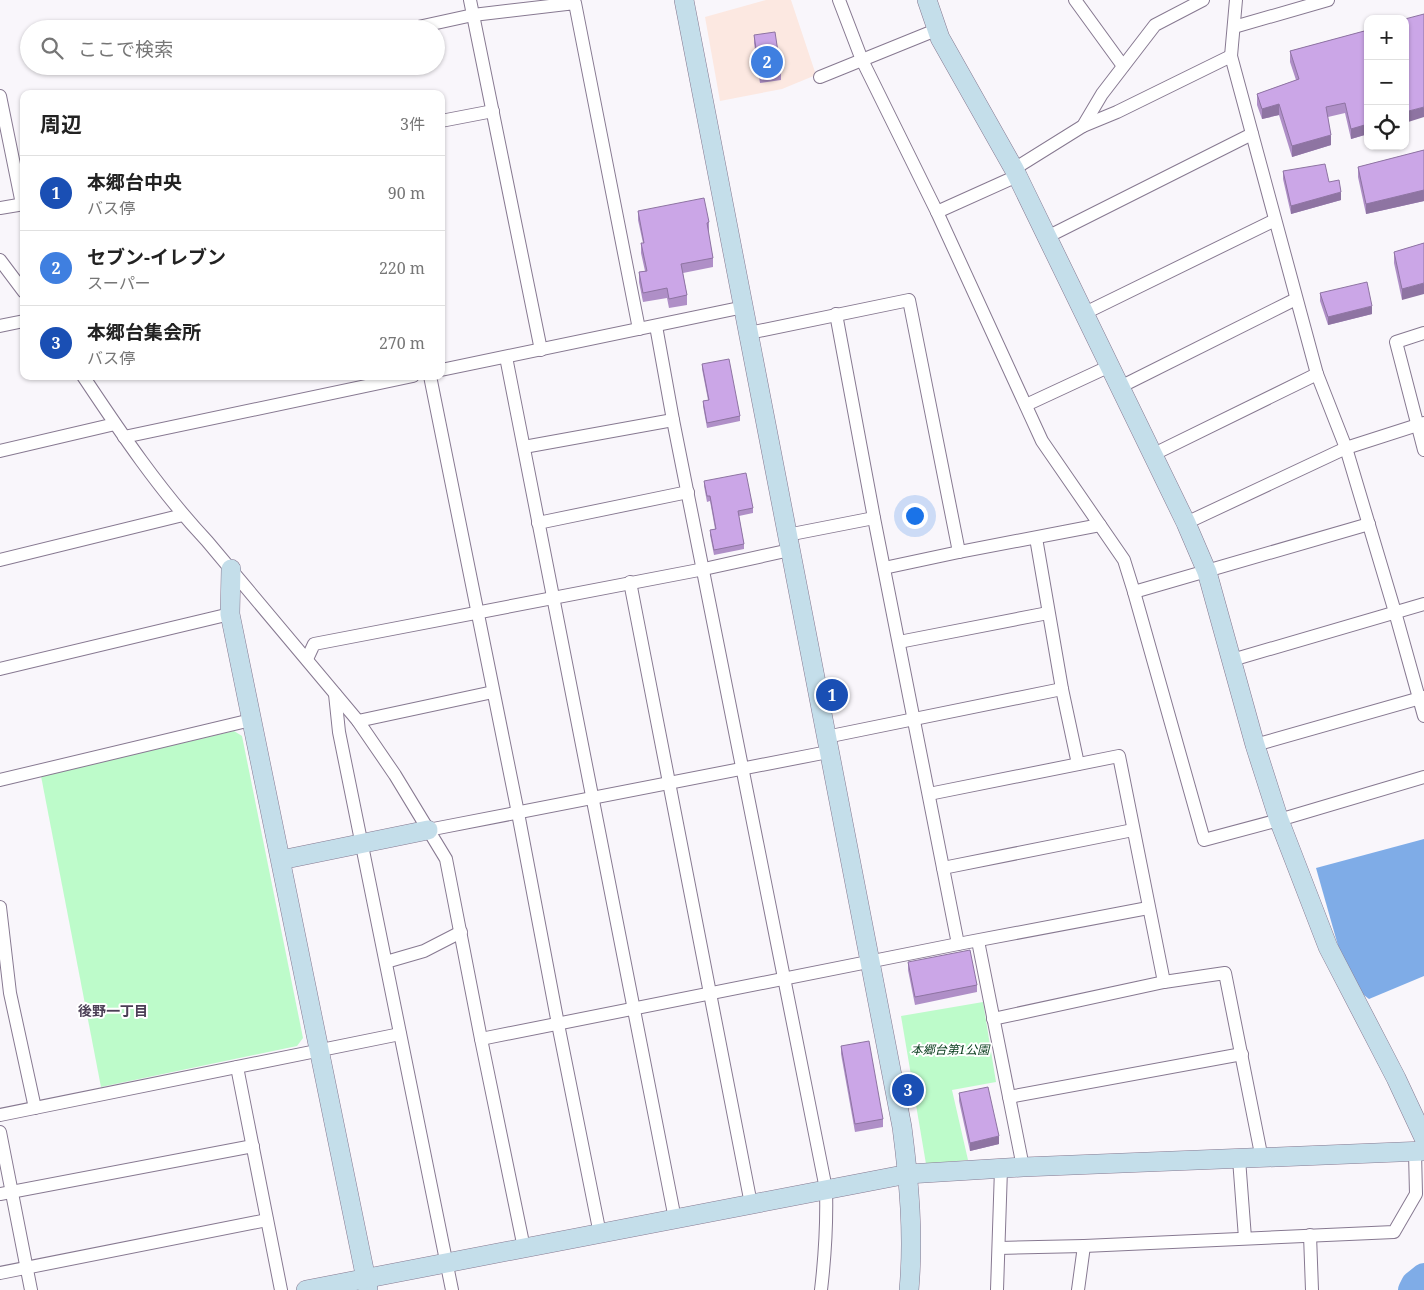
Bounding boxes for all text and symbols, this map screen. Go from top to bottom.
map controls [1364,15,1409,150]
button: + [1364,15,1409,60]
search box [20,20,445,75]
icon: search [38,34,66,62]
text: ここで検索 [78,36,173,62]
pin: 2 [751,43,783,81]
button: − [1364,60,1409,105]
button: locate [1364,105,1409,150]
text: 周辺 [40,110,82,138]
text: 3件 [400,113,425,135]
text: 本郷台中央 [87,169,182,195]
text: 1 [51,182,61,204]
text: 90 m [388,182,425,204]
text: バス停 [87,197,135,219]
text: セブン-イレブン [87,244,226,270]
text: 2 [51,257,61,279]
text: 220 m [379,257,425,279]
text: スーパー [87,272,151,294]
text: 本郷台集会所 [87,319,201,345]
text: 3 [51,332,61,354]
text: 270 m [379,332,425,354]
text: バス停 [87,347,135,369]
your location [902,503,928,529]
pin: 1 [816,676,848,714]
district label: 後野一丁目 [78,1001,148,1020]
park label: 本郷台第1公園 [911,1041,991,1058]
pin: 3 [892,1071,924,1109]

